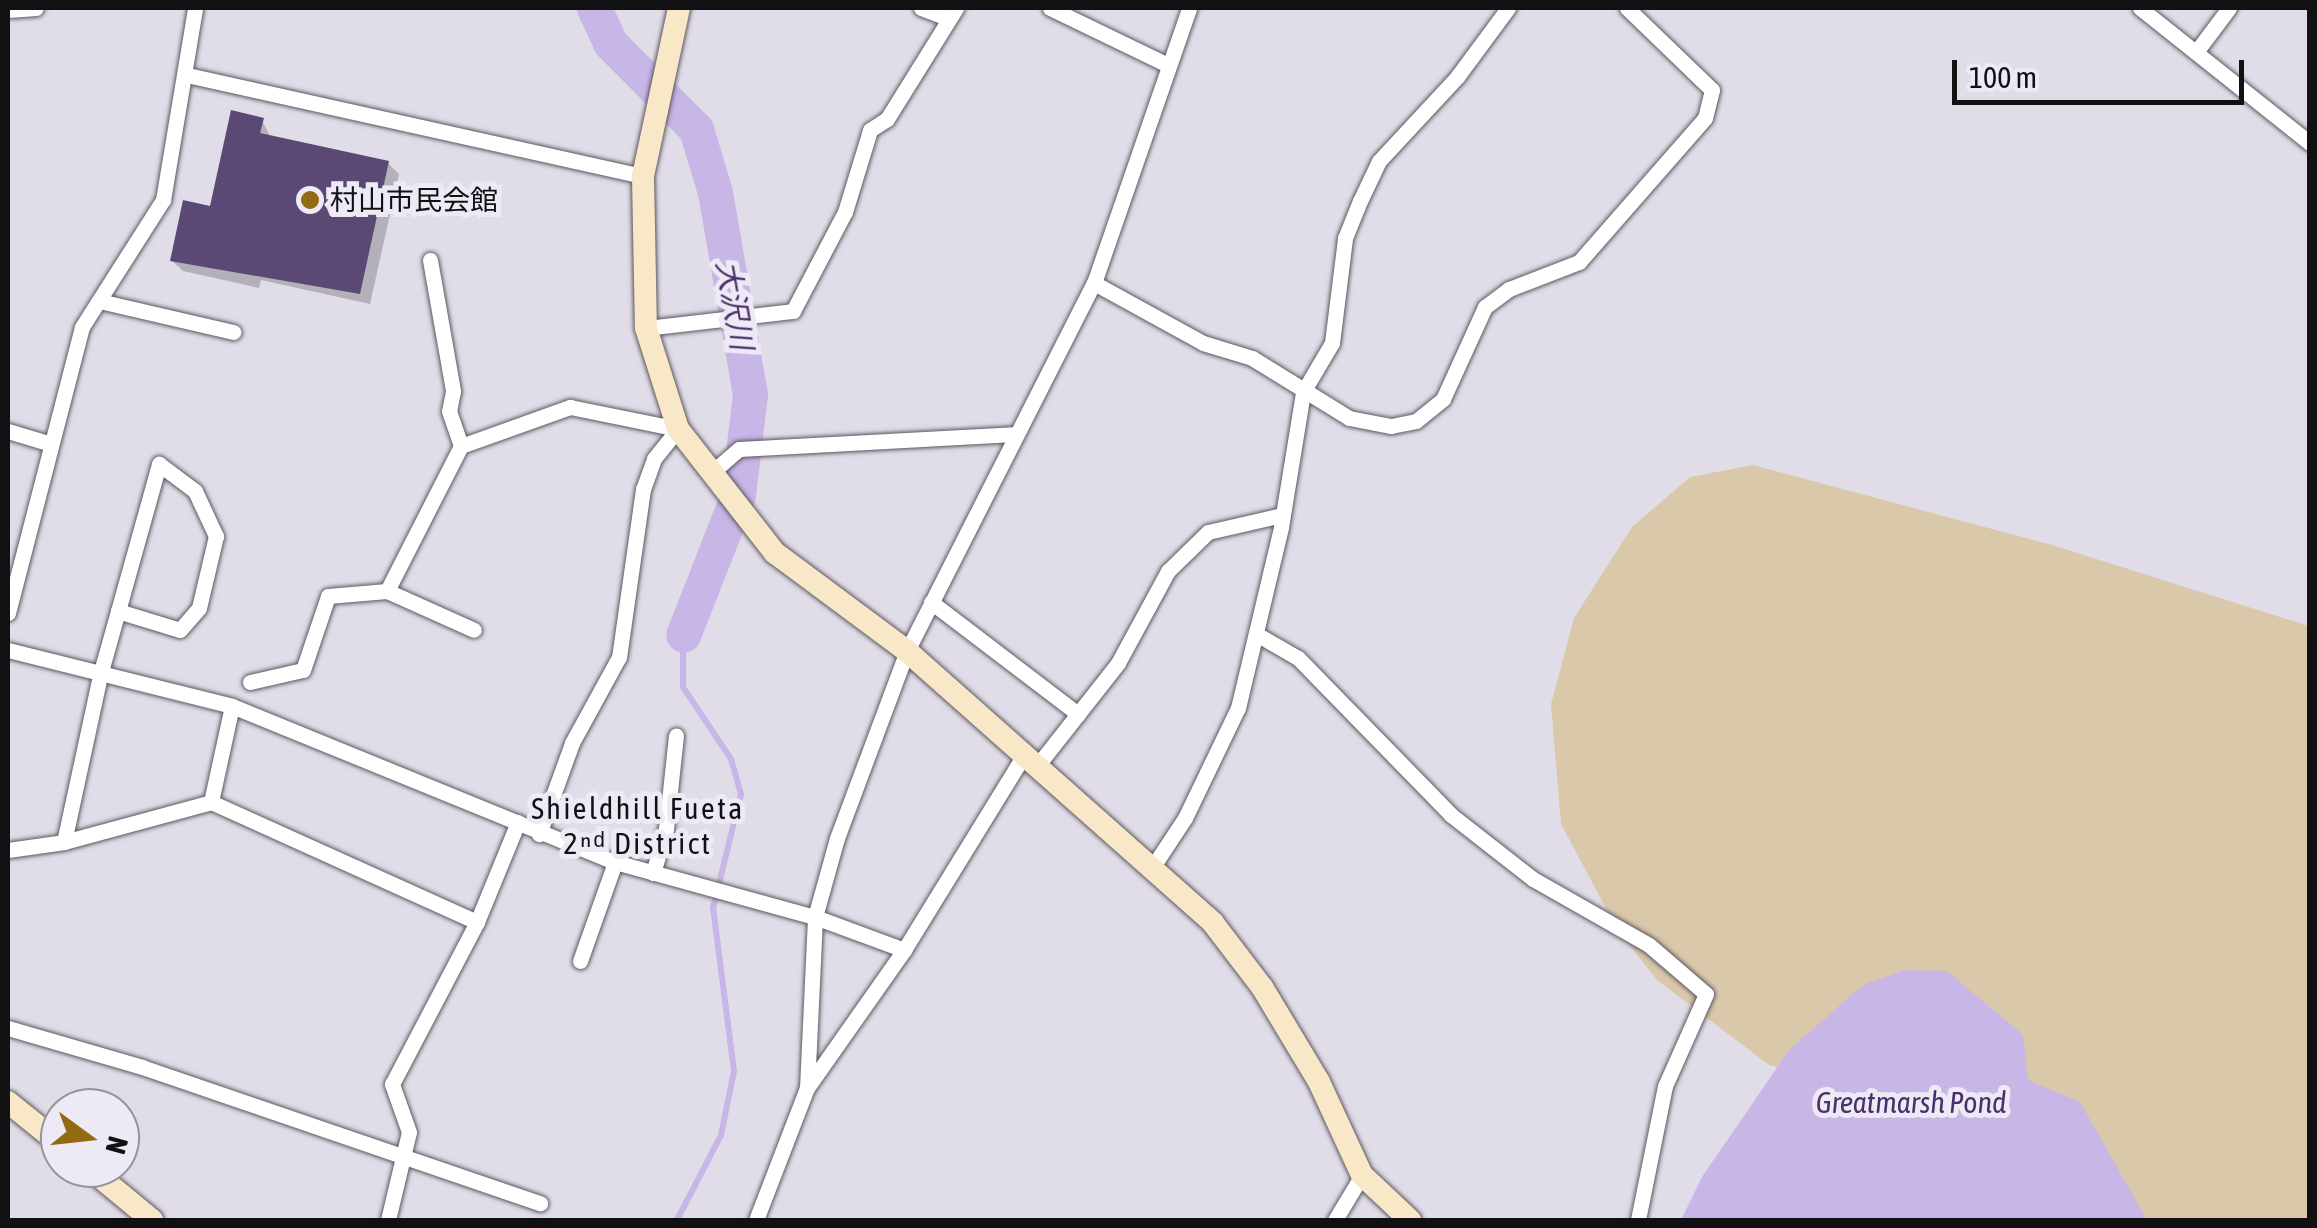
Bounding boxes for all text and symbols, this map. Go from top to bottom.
scale bar [1957,40,2250,102]
text: 100 m [1969,60,2037,94]
place label: 村山市民会館 [330,183,498,217]
marker: 村山市民会館 [299,189,321,211]
water label: 大沢川 [709,258,761,352]
district label: Shieldhill Fueta 2ⁿᵈ District [531,790,745,860]
water label: Greatmarsh Pond [1816,1084,2006,1120]
north arrow [40,1088,140,1188]
text: N [99,1133,135,1157]

